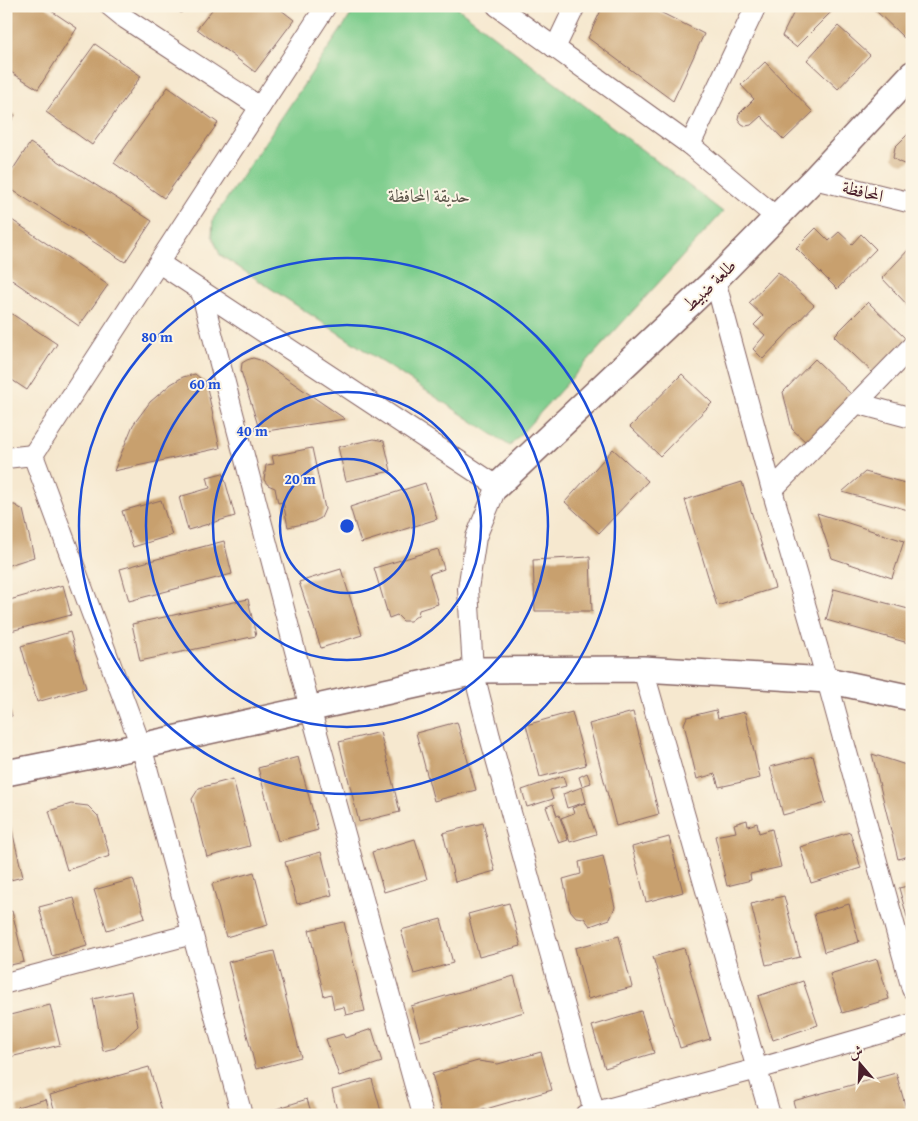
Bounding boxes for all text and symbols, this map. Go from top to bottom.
street label: المحافظة [840,173,886,209]
park label: حديقة المحافظة [388,182,470,209]
street label: طلعة ضبيط [676,252,742,318]
text: 80 m [141,326,173,347]
text: 60 m [189,373,221,394]
text: 40 m [236,420,268,441]
text: 20 m [284,468,316,489]
centre of rings [338,517,356,535]
north arrow [836,1038,886,1088]
text: ش [846,1040,866,1063]

